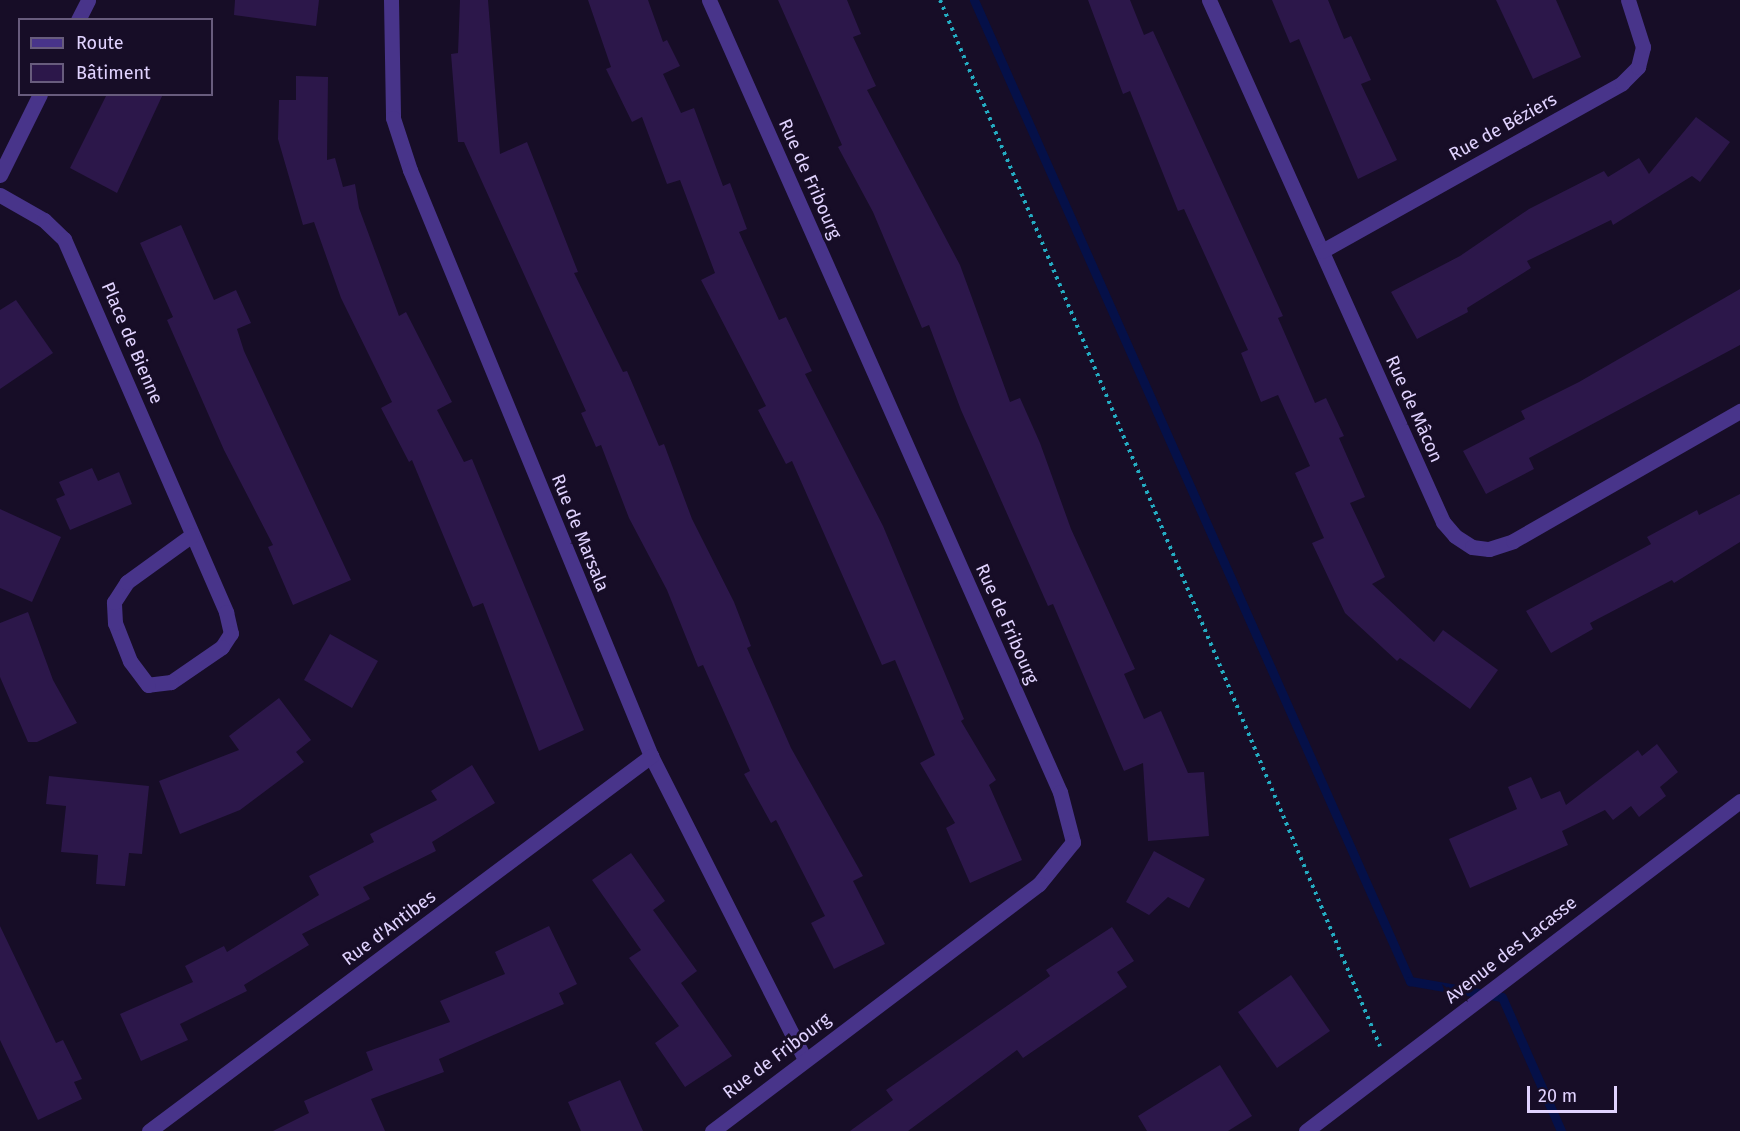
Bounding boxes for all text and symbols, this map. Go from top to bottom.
legend [18,18,213,96]
text: Route [76,32,124,54]
text: Bâtiment [76,62,151,84]
street label: Rue de Béziers [1445,89,1561,165]
street label: Rue de Fribourg [774,116,846,242]
street label: Place de Bienne [97,279,167,407]
street label: Rue de Mâcon [1381,352,1447,466]
street label: Rue de Marsala [547,471,613,595]
street label: Rue de Fribourg [971,561,1043,687]
street label: Rue d'Antibes [338,886,440,970]
street label: Avenue des Lacasse [1441,892,1581,1008]
street label: Rue de Fribourg [719,1008,835,1104]
scale bar [1530,1074,1620,1112]
text: 20 m [1538,1085,1577,1107]

